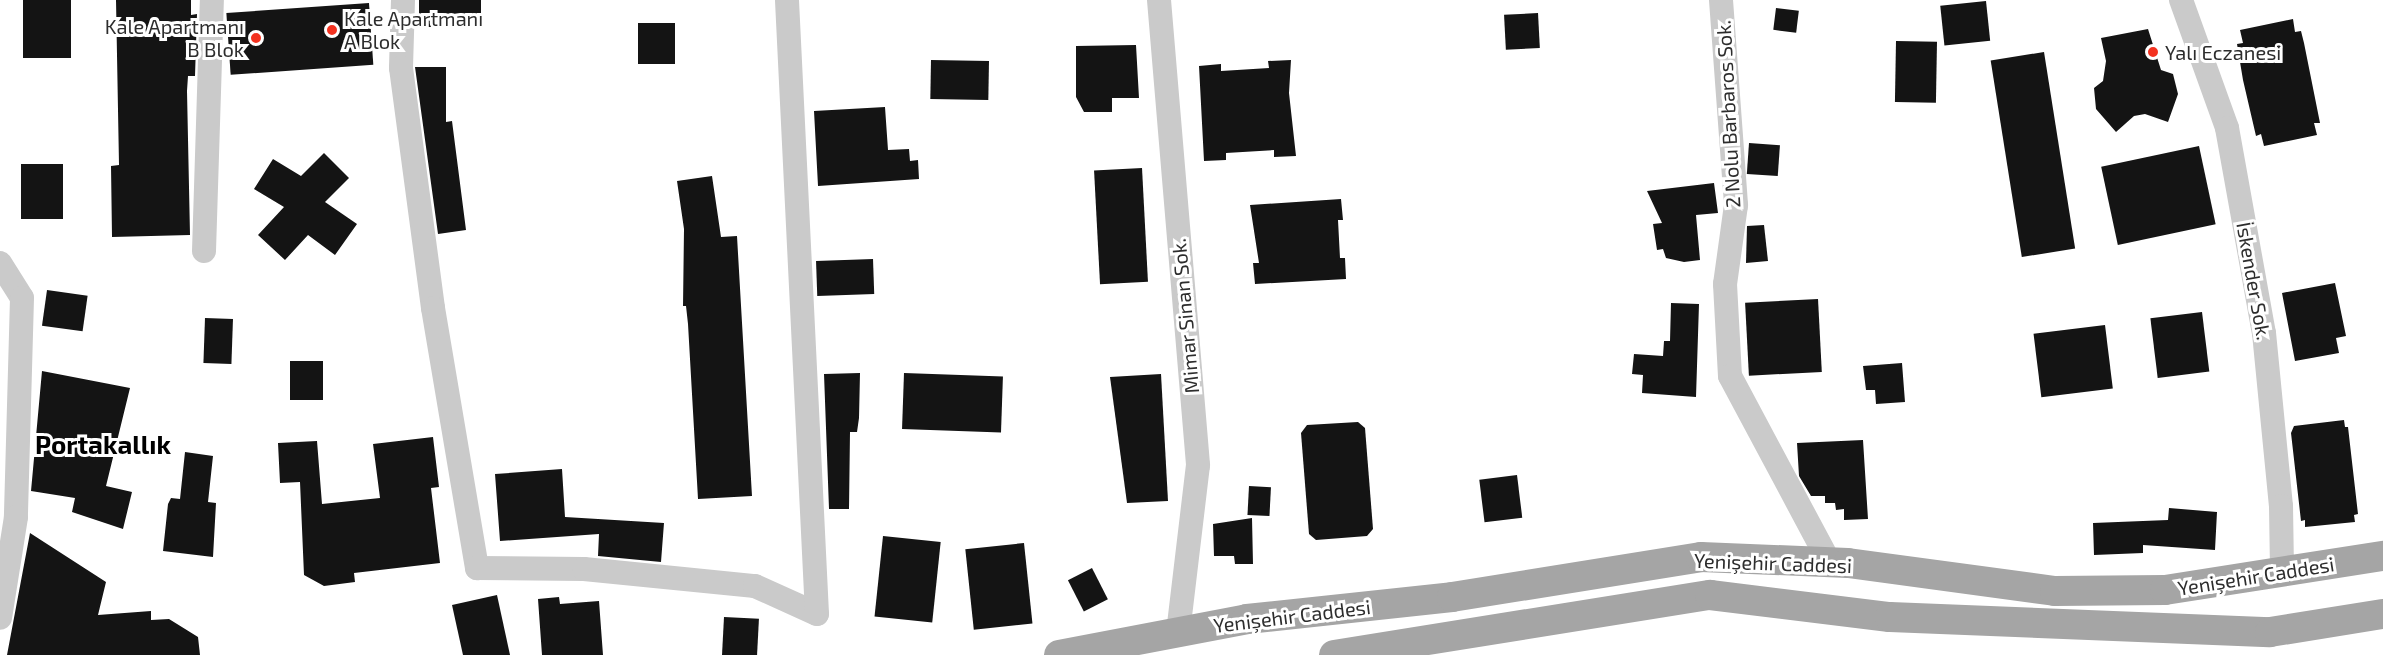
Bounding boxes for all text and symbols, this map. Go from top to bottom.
place label: Kale Apartmanı A Blok [344,6,484,53]
place label: Kale Apartmanı B Blok [104,14,244,61]
street label: 2 Nolu Barbaros Sok. [1711,20,1745,208]
marker: Kale Apartmanı A Blok [325,23,339,37]
marker: Kale Apartmanı B Blok [249,31,263,45]
place label: Yalı Eczanesi [2165,40,2281,64]
marker: Yalı Eczanesi [2146,45,2160,59]
street label: İskender Sok. [2232,220,2276,342]
street label: Mimar Sinan Sok. [1166,237,1204,395]
district label: Portakallık [35,428,171,460]
street label: Yenişehir Caddesi [1693,548,1853,578]
street label: Yenişehir Caddesi [2176,552,2336,600]
street label: Yenişehir Caddesi [1212,594,1372,638]

